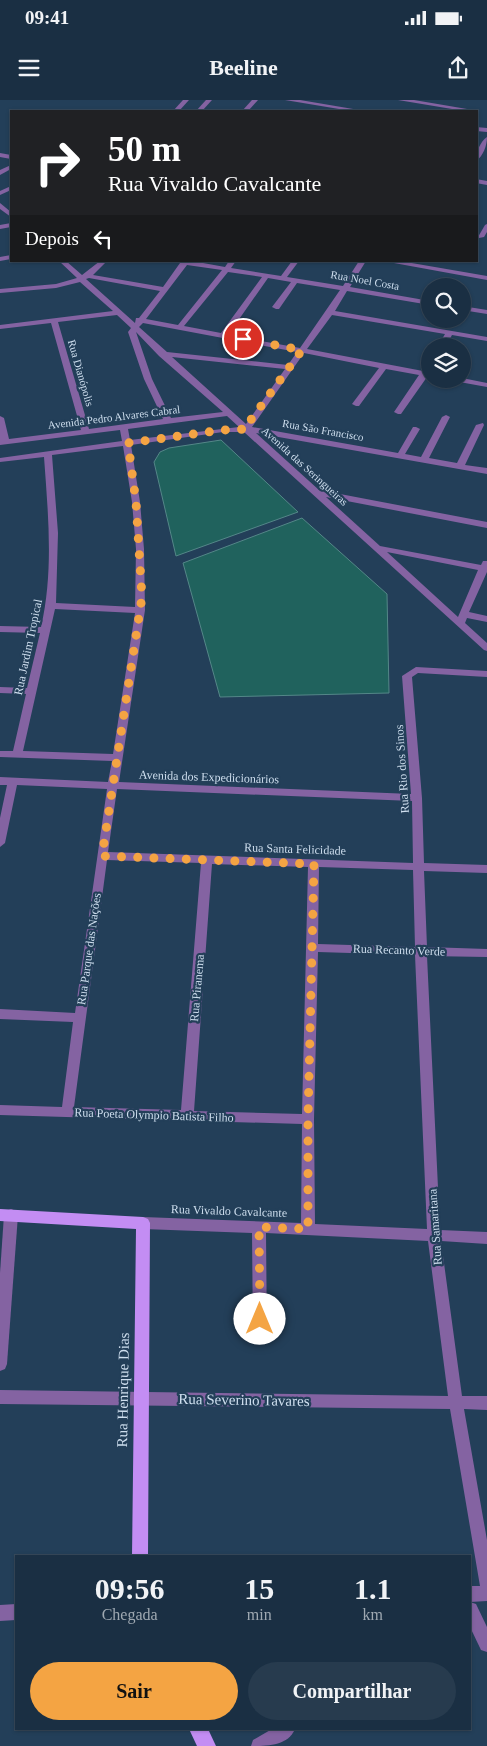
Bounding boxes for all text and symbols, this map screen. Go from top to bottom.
text: 09:41 [25,7,69,28]
icon: menu [15,54,43,82]
icon: share [444,54,472,82]
text: Beeline [209,55,278,80]
icon: right [25,130,90,195]
text: 50 m [108,130,181,169]
text: Rua Vivaldo Cavalcante [108,171,321,196]
icon: left [89,225,117,253]
text: Depois [25,228,79,249]
street label: Rua Noel Costa [330,268,400,292]
map controls [421,278,471,388]
button: search [421,278,471,328]
pin [222,318,264,360]
icon: arrive [229,325,257,353]
street label: Rua Dianópolis [66,338,96,408]
button: layers [421,338,471,388]
street label: Avenida Pedro Alvares Cabral [47,403,181,431]
street label: Rua São Francisco [281,417,365,443]
street label: Avenida das Seringueiras [260,424,350,508]
street label: Rua Jardim Tropical [11,597,45,696]
street label: Rua Rio dos Sinos [392,724,412,814]
street label: Avenida dos Expedicionários [139,768,280,786]
street label: Rua Santa Felicidade [244,840,346,858]
street label: Rua Parque das Nações [74,892,104,1006]
street label: Rua Recanto Verde [353,941,445,959]
street label: Rua Piranema [187,953,207,1022]
street label: Rua Poeta Olympio Batista Filho [74,1105,234,1125]
street label: Rua Samaritana [425,1188,445,1266]
street label: Rua Vivaldo Cavalcante [171,1202,287,1220]
position arrow [233,1292,285,1344]
street label: Rua Henrique Dias [114,1332,132,1448]
street label: Rua Severino Tavares [178,1391,310,1409]
text: 09:56 [95,1572,165,1605]
text: 15 [244,1572,274,1605]
text: 1.1 [354,1572,391,1605]
text: Chegada [102,1606,158,1623]
text: min [247,1606,272,1623]
text: km [362,1606,383,1623]
button: Sair [30,1662,238,1720]
button: Compartilhar [248,1662,456,1720]

